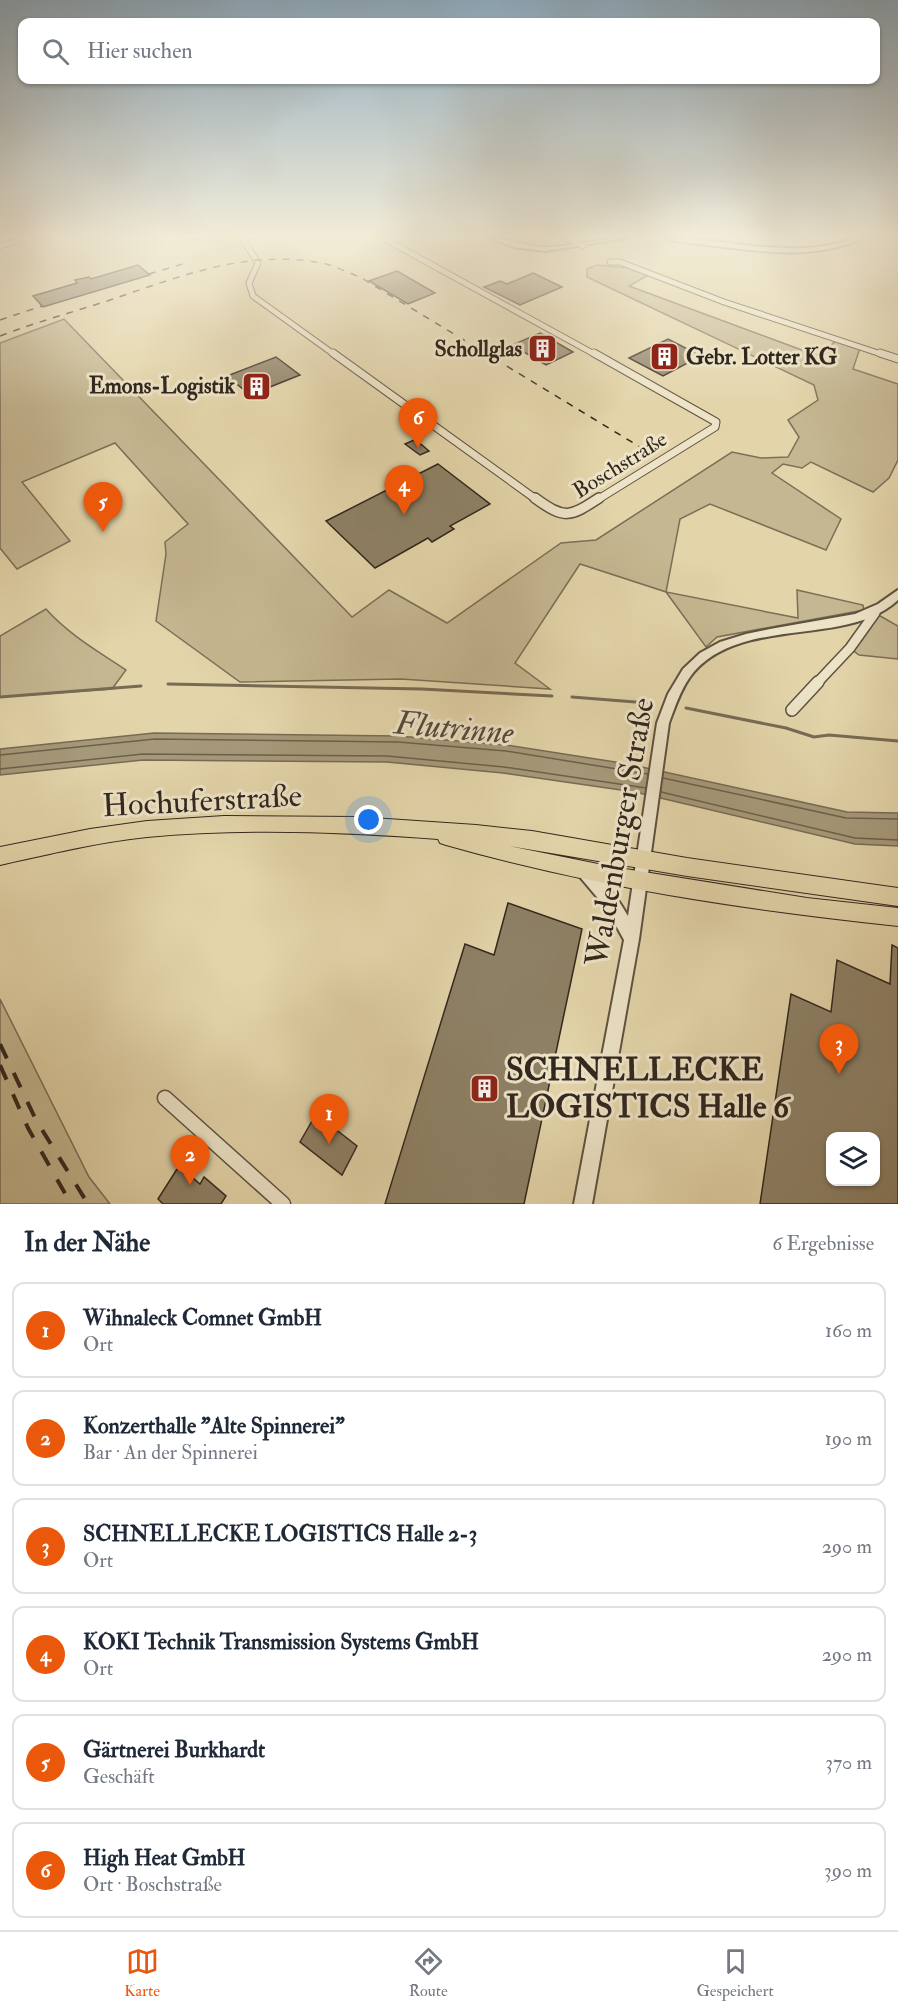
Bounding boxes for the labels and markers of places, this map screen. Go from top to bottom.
building icon: Schollglas [527,333,559,365]
place label: Schollglas [435,335,522,364]
building icon: Gebr. Lotter KG [649,341,681,373]
place label: Gebr. Lotter KG [686,343,838,371]
building icon: Emons-Logistik [240,370,272,402]
place label: Emons-Logistik [89,372,235,401]
pin: 6 [398,398,438,448]
pin: 4 [384,466,424,515]
pin: 5 [84,482,122,532]
pin: 3 [820,1024,858,1074]
place label: SCHNELLECKE LOGISTICS Halle 6 [506,1050,792,1127]
building icon: SCHNELLECKE LOGISTICS Halle 6 [469,1072,501,1104]
pin: 1 [310,1094,348,1144]
pin: 2 [170,1136,210,1185]

